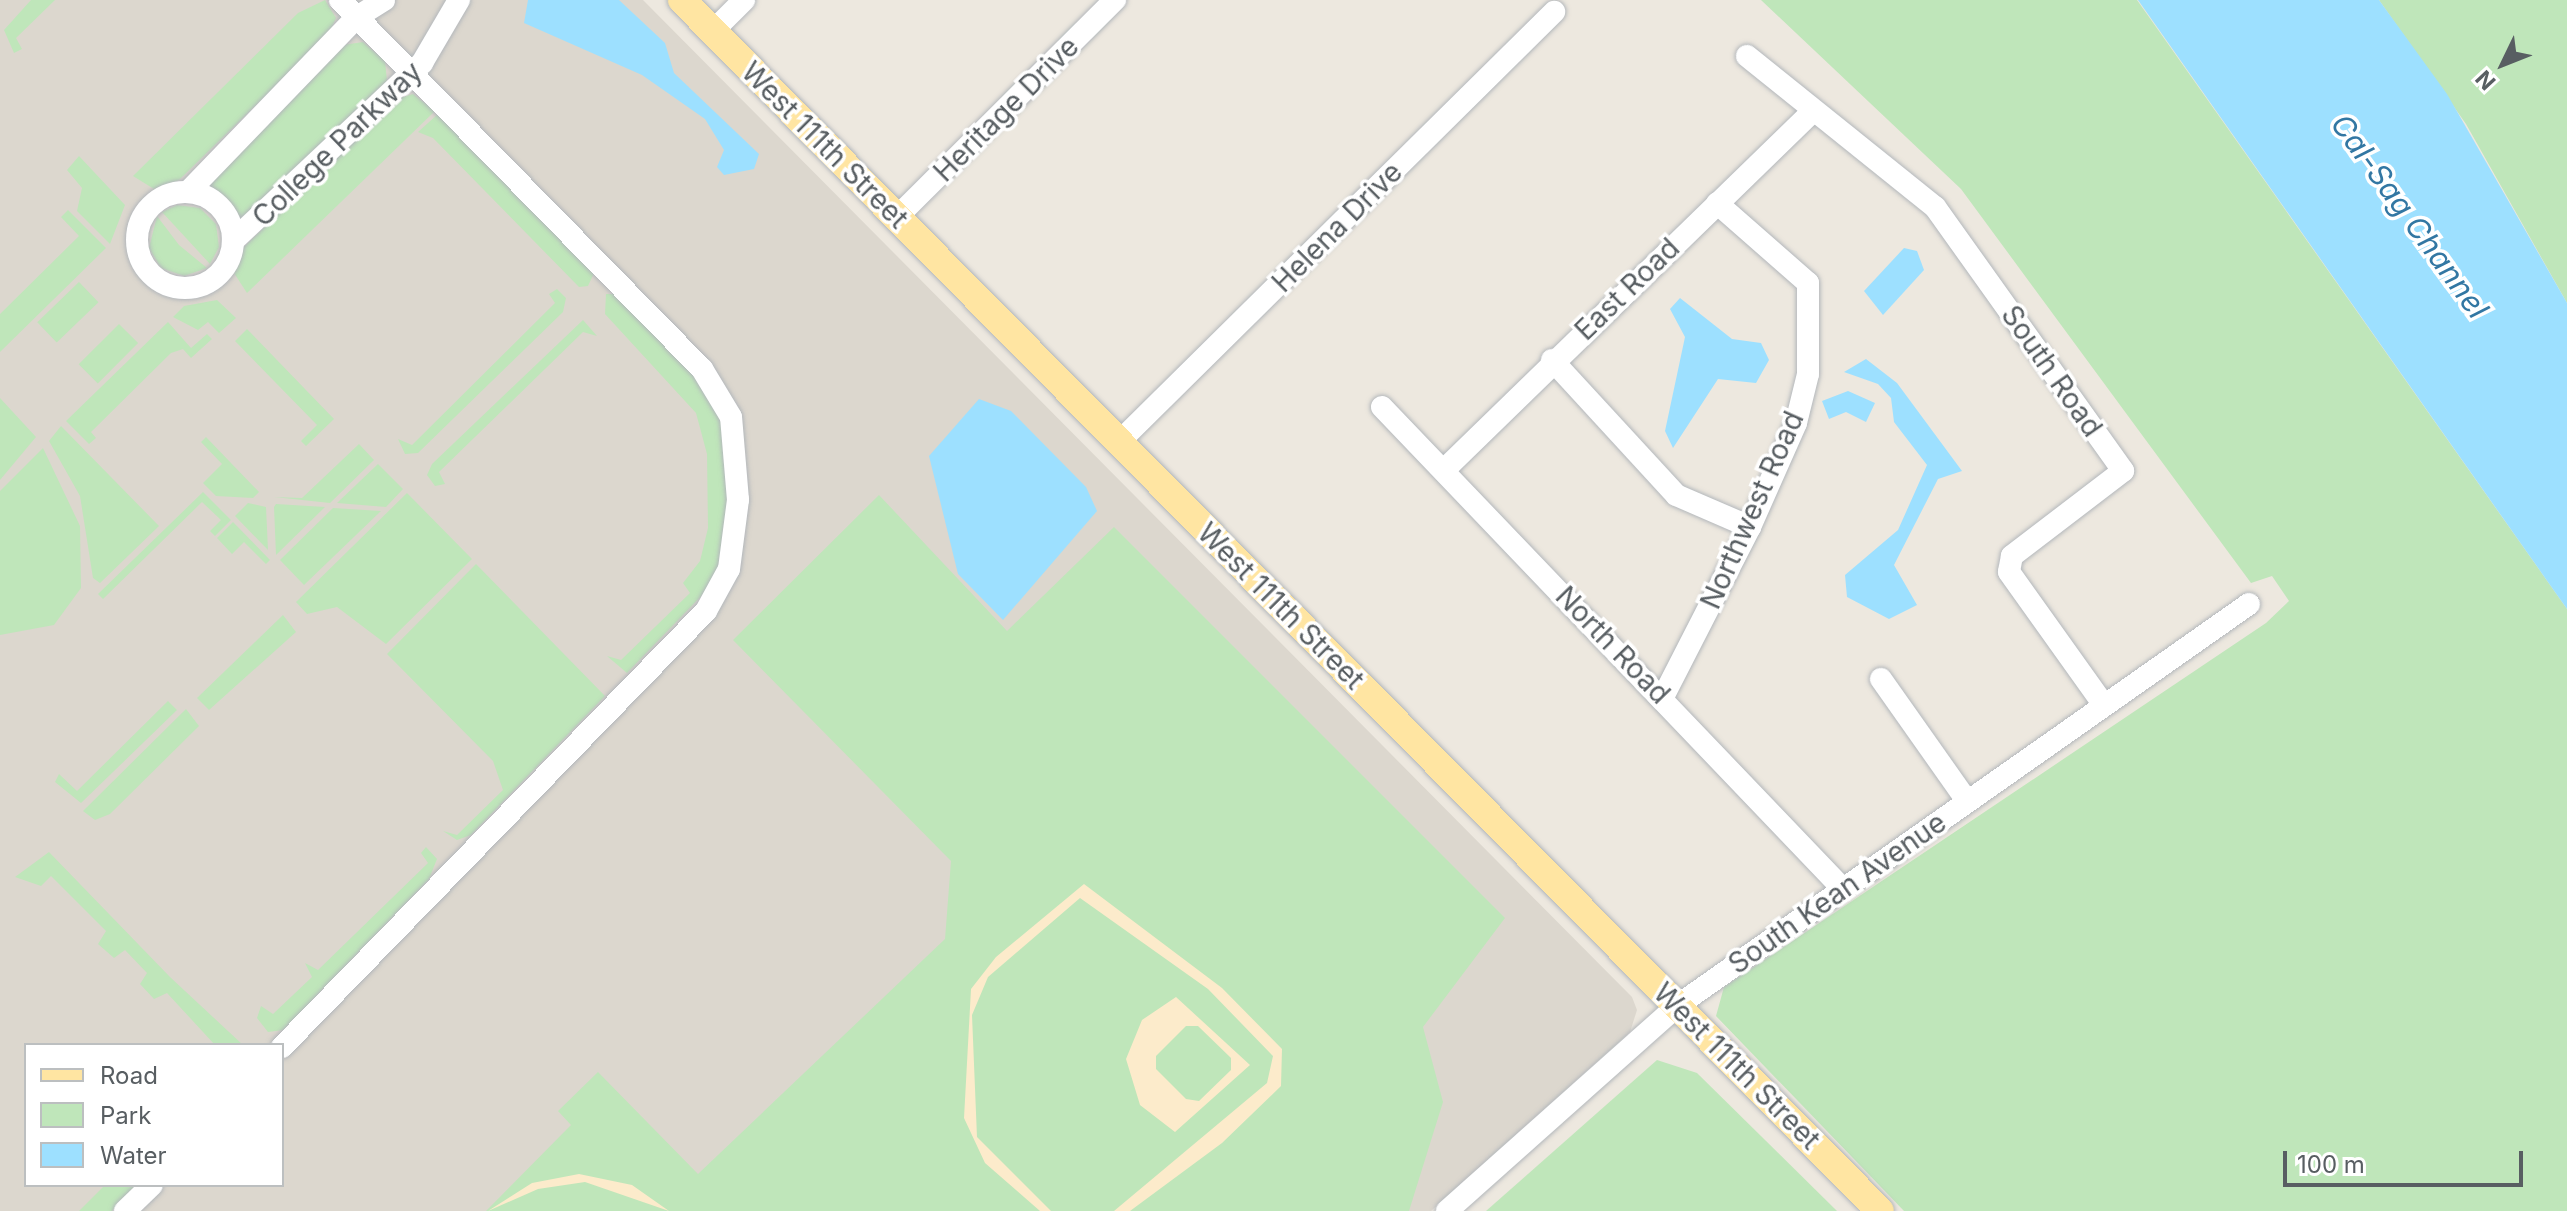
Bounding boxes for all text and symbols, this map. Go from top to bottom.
north arrow [2463,24,2543,104]
street label: Heritage Drive [927,30,1085,188]
street label: College Parkway [245,55,429,233]
street label: West 111th Street [735,55,915,235]
text: N [2470,65,2501,95]
water label: Cal-Sag Channel [2324,107,2496,325]
street label: Helena Drive [1265,155,1409,299]
street label: East Road [1568,231,1686,347]
street label: South Road [1995,299,2109,443]
street label: Northwest Road [1693,406,1811,614]
street label: West 111th Street [1191,516,1371,696]
street label: North Road [1549,579,1677,711]
street label: South Kean Avenue [1722,805,1952,981]
street label: West 111th Street [1647,976,1827,1156]
legend [24,1043,284,1187]
text: Road [100,1061,158,1090]
text: Park [100,1101,151,1130]
scale bar [2287,1135,2527,1185]
text: Water [100,1141,167,1170]
text: 100 m [2297,1150,2365,1179]

